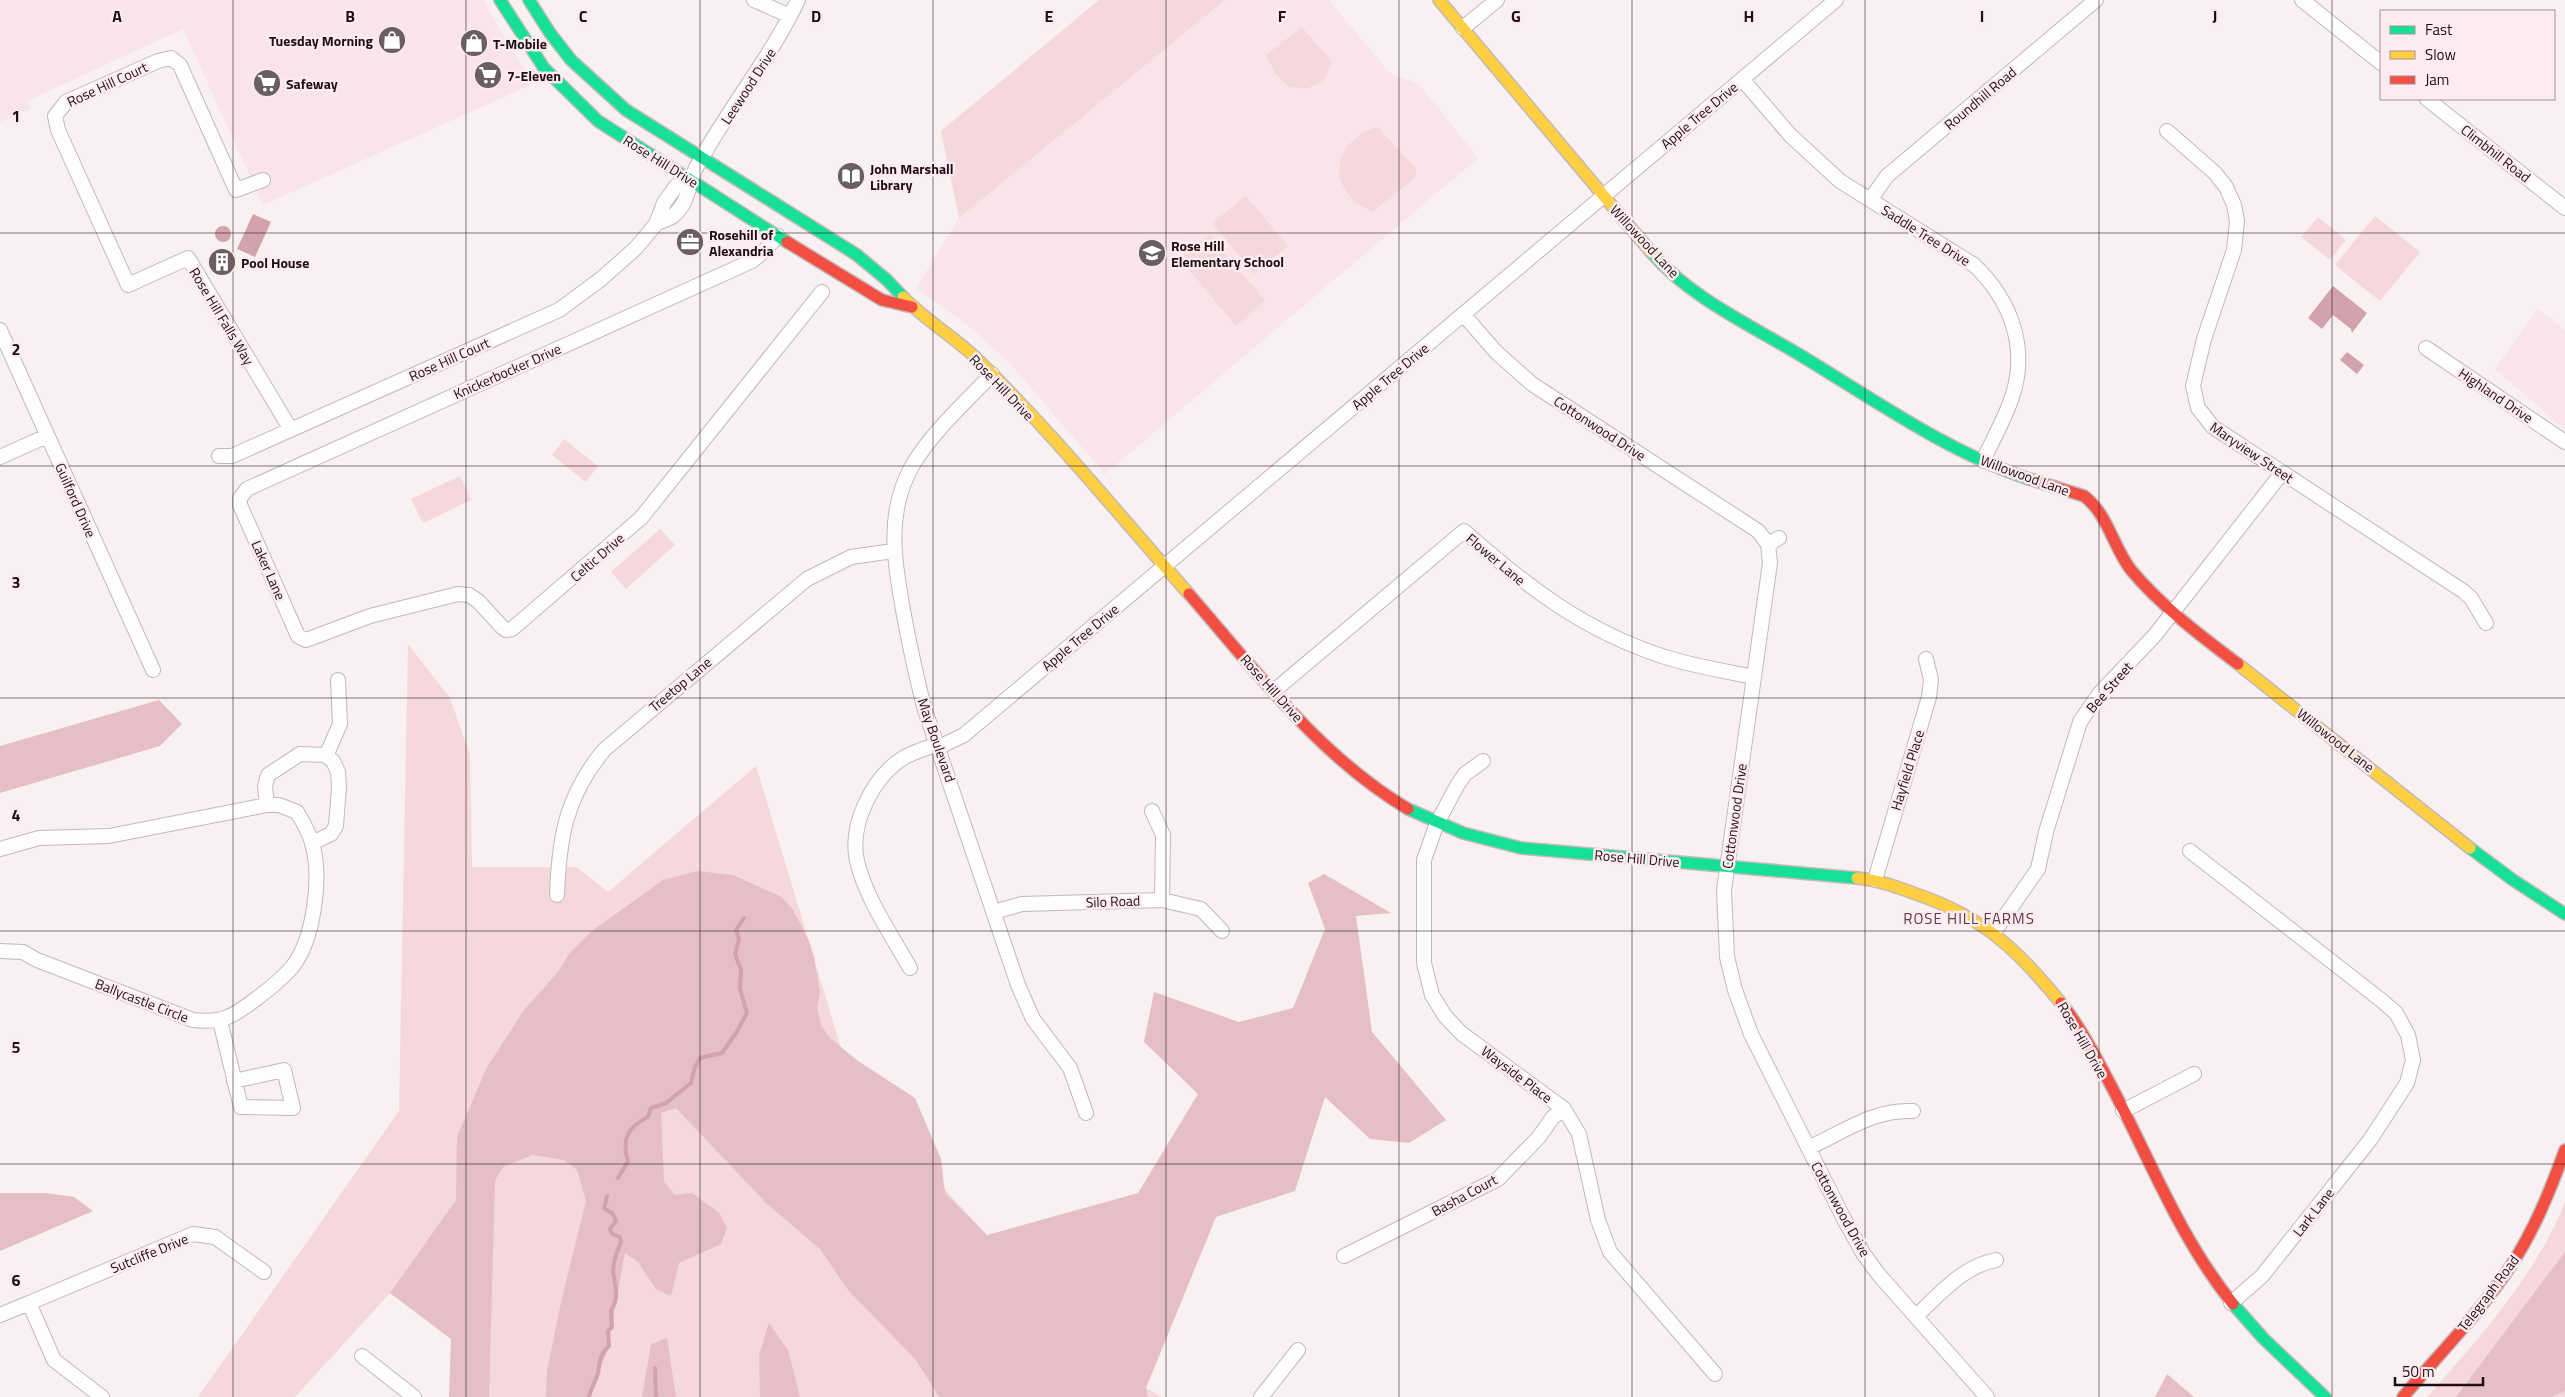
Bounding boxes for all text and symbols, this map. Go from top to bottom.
text: A [112,4,122,28]
text: B [345,4,355,28]
text: C [579,4,588,28]
text: D [811,4,821,28]
text: E [1045,4,1054,28]
text: F [1278,4,1287,28]
text: G [1511,4,1521,28]
text: H [1744,4,1754,28]
text: I [1980,4,1984,28]
text: J [2213,4,2217,28]
legend [2380,10,2555,100]
text: Fast [2425,18,2453,41]
shop icon: Tuesday Morning [377,25,407,55]
shop icon: T-Mobile [459,28,489,58]
place label: Tuesday Morning [269,30,374,51]
place label: T-Mobile [493,33,547,54]
text: Slow [2425,43,2456,66]
street label: Leewood Drive [715,44,781,128]
street label: Rose Hill Court [63,56,151,112]
supermarket icon: 7-Eleven [473,60,503,90]
street label: Roundhill Road [1939,61,2021,135]
place label: 7-Eleven [507,65,561,86]
supermarket icon: Safeway [252,68,282,98]
text: Jam [2425,68,2449,91]
place label: Safeway [286,73,338,94]
street label: Apple Tree Drive [1656,76,1742,154]
text: 1 [12,104,20,128]
street label: Climbhill Road [2457,119,2535,187]
street label: Rose Hill Drive [619,130,703,192]
place label: John Marshall Library [870,158,954,195]
library icon: John Marshall Library [836,161,866,191]
street label: Saddle Tree Drive [1877,199,1975,271]
street label: Willowood Lane [1605,200,1685,282]
place label: Rosehill of Alexandria [709,224,774,261]
office icon: Rosehill of Alexandria [675,227,705,257]
place label: Rose Hill Elementary School [1171,235,1284,272]
school or university icon: Rose Hill Elementary School [1137,238,1167,268]
building icon: Pool House [207,247,237,277]
place label: Pool House [241,252,309,273]
street label: Rose Hill Falls Way [185,263,260,369]
street label: Rose Hill Court [405,332,493,386]
text: 2 [12,337,20,361]
street label: Apple Tree Drive [1347,337,1433,415]
street label: Knickerbocker Drive [450,338,564,404]
street label: Rose Hill Drive [965,349,1039,425]
street label: Highland Drive [2454,362,2538,428]
street label: Cottonwood Drive [1550,390,1650,466]
street label: Maryview Street [2206,416,2298,488]
street label: Willowood Lane [1978,449,2072,501]
street label: Guilford Drive [50,459,102,541]
street label: Celtic Drive [565,528,629,586]
street label: Flower Lane [1462,528,1530,590]
street label: Laker Lane [246,537,292,603]
text: 3 [12,570,20,594]
street label: Apple Tree Drive [1037,598,1123,676]
street label: Rose Hill Drive [1236,649,1308,727]
street label: Treetop Lane [644,652,716,716]
street label: Bee Street [2081,657,2137,717]
street label: May Boulevard [913,695,961,785]
street label: Willowood Lane [2293,703,2379,777]
street label: Hayfield Place [1885,727,1929,813]
street label: Cottonwood Drive [1716,762,1752,870]
text: 4 [12,803,21,827]
street label: Rose Hill Drive [1594,844,1680,872]
street label: Silo Road [1085,890,1141,912]
district label: ROSE HILL FARMS [1903,907,2035,930]
street label: Ballycastle Circle [92,973,192,1027]
street label: Rose Hill Drive [2053,998,2113,1082]
text: 5 [12,1035,21,1059]
street label: Wayside Place [1477,1040,1557,1108]
street label: Cottonwood Drive [1806,1158,1876,1260]
street label: Basha Court [1427,1169,1501,1221]
street label: Lark Lane [2287,1183,2339,1241]
street label: Sutcliffe Drive [107,1228,191,1278]
street label: Telegraph Road [2452,1250,2524,1336]
text: 6 [12,1268,21,1292]
scale bar [2395,1354,2482,1386]
text: 50 m [2402,1360,2435,1383]

